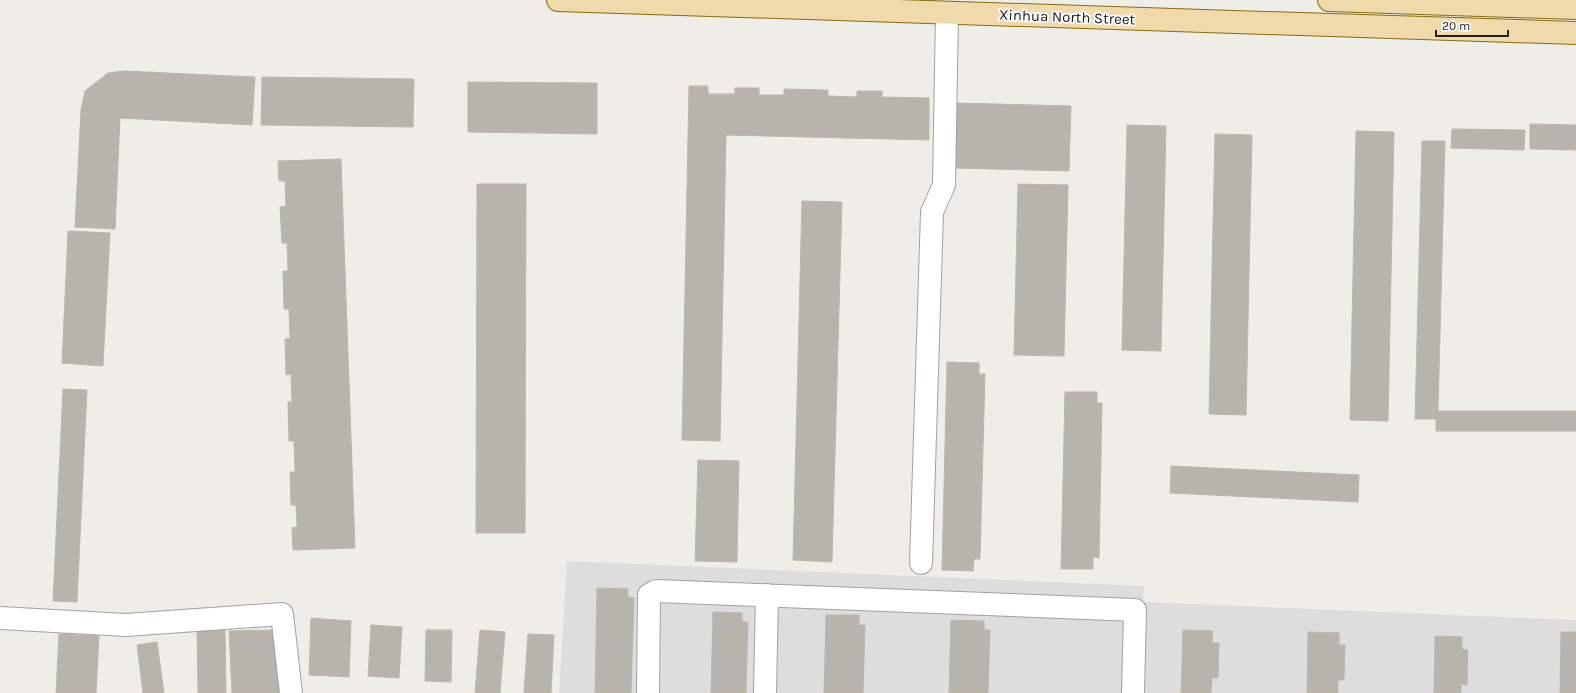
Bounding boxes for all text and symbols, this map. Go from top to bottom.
street label: Xinhua North Street [999,6,1136,28]
scale bar [1436,12,1508,38]
text: 20 m [1442,19,1470,33]

